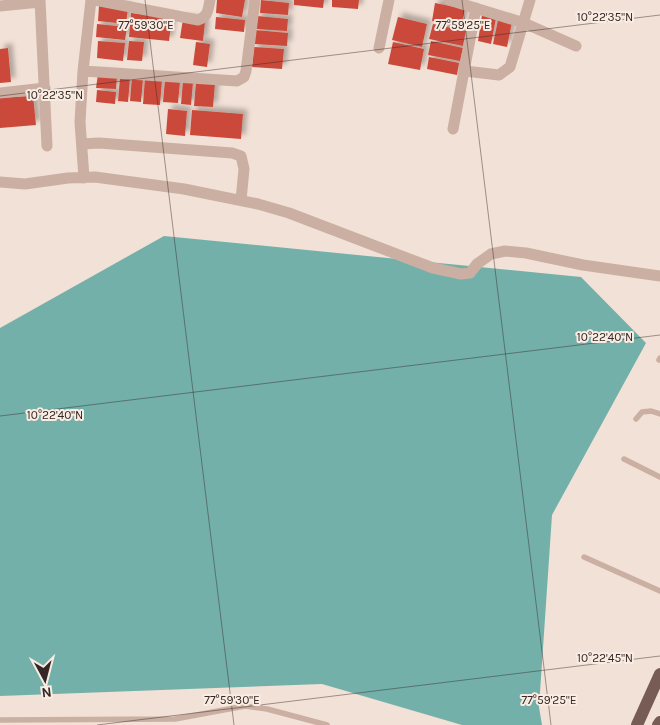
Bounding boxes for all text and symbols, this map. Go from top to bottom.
text: 10°22'35"N [577,10,633,24]
text: 77°59'30"E [118,18,174,32]
text: 77°59'25"E [436,18,490,32]
text: 10°22'35"N [27,88,83,102]
text: 10°22'40"N [577,330,633,344]
text: 10°22'40"N [27,408,83,422]
text: 10°22'45"N [577,651,633,665]
north arrow [20,655,70,705]
text: N [41,683,53,701]
text: 77°59'30"E [204,693,260,707]
text: 77°59'25"E [522,693,576,707]

